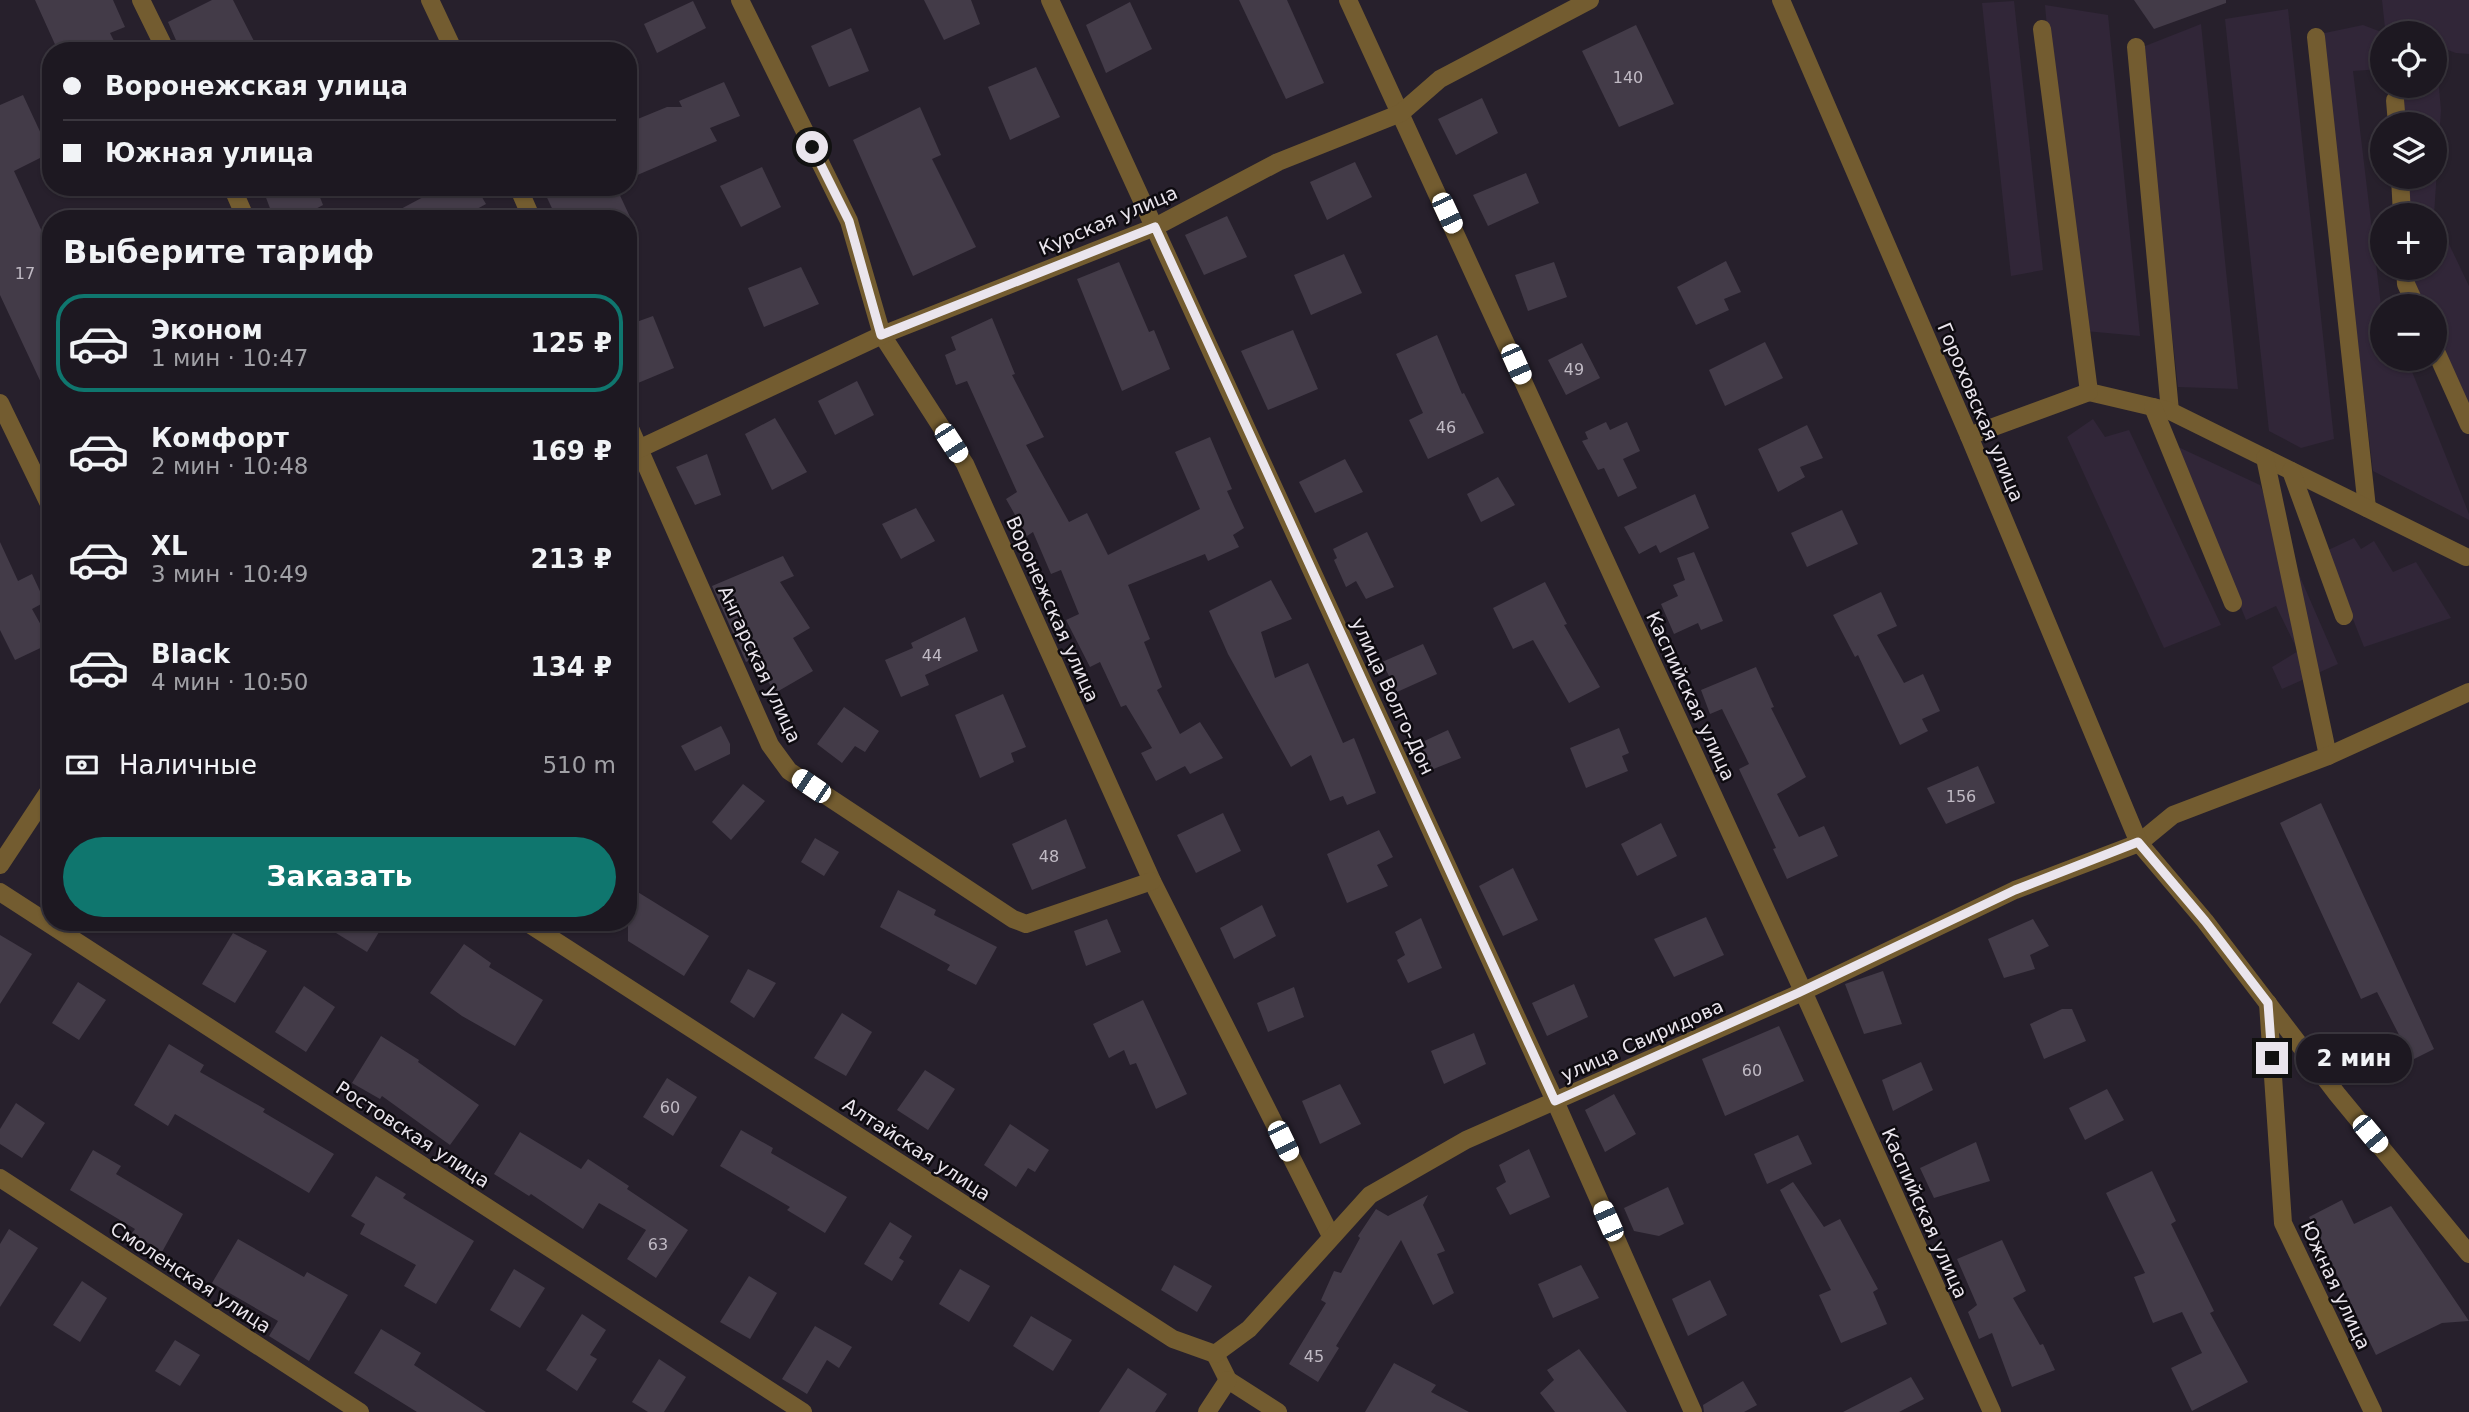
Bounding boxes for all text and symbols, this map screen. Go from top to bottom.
map controls [2370,21,2447,371]
button: locate [2370,21,2447,98]
house number: 140 [1613,68,1643,87]
text: Воронежская улица [105,71,408,101]
button: layers [2370,112,2447,189]
route start [796,131,828,163]
text: Южная улица [105,138,314,168]
street label: Курская улица [1036,181,1180,259]
car [1429,190,1466,236]
button: + [2370,203,2447,280]
text: Выберите тариф [63,233,374,271]
house number: 17 [15,264,35,283]
button: − [2370,294,2447,371]
icon: car [67,312,130,375]
text: Эконом [151,315,263,345]
street label: Гороховская улица [1933,319,2029,505]
text: 125 ₽ [531,328,612,358]
car [1498,341,1535,387]
text: 1 мин · 10:47 [151,345,309,371]
house number: 49 [1564,360,1584,379]
house number: 46 [1436,418,1456,437]
icon: car [67,420,130,483]
car [931,420,972,466]
text: Комфорт [151,423,289,453]
text: 169 ₽ [531,436,612,466]
text: 2 мин · 10:48 [151,453,309,479]
street label: Воронежская улица [1002,513,1104,705]
icon: car [67,528,130,591]
text: XL [151,531,188,561]
text: 213 ₽ [531,544,612,574]
text: 3 мин · 10:49 [151,561,309,587]
street label: Ангарская улица [714,582,806,746]
street label: Каспийская улица [1642,608,1740,784]
street label: улица Волго-Дон [1347,614,1439,778]
icon: car [67,636,130,699]
text: Black [151,639,230,669]
house number: 44 [922,646,942,665]
text: 134 ₽ [531,652,612,682]
text: 4 мин · 10:50 [151,669,309,695]
icon: cash [63,746,101,784]
text: Наличные [119,750,257,780]
text: 510 m [542,752,616,778]
car [788,766,835,806]
house number: 156 [1946,787,1976,806]
button: Заказать [63,837,616,917]
house number: 48 [1039,847,1059,866]
street label: улица Свиридова [1558,994,1726,1086]
callout: 2 мин [2296,1034,2412,1082]
route end [2256,1042,2288,1074]
text: 2 мин [2317,1045,2391,1071]
house number: 60 [1742,1061,1762,1080]
street label: Ростовская улица [332,1076,494,1192]
street label: Алтайская улица [839,1093,995,1205]
house number: 60 [660,1098,680,1117]
car [2349,1111,2392,1157]
car [1265,1118,1302,1164]
street label: Каспийская улица [1878,1124,1972,1302]
car [1590,1198,1627,1244]
street label: Смоленская улица [107,1217,275,1337]
street label: Южная улица [2297,1217,2375,1353]
house number: 63 [648,1235,668,1254]
house number: 45 [1304,1347,1324,1366]

